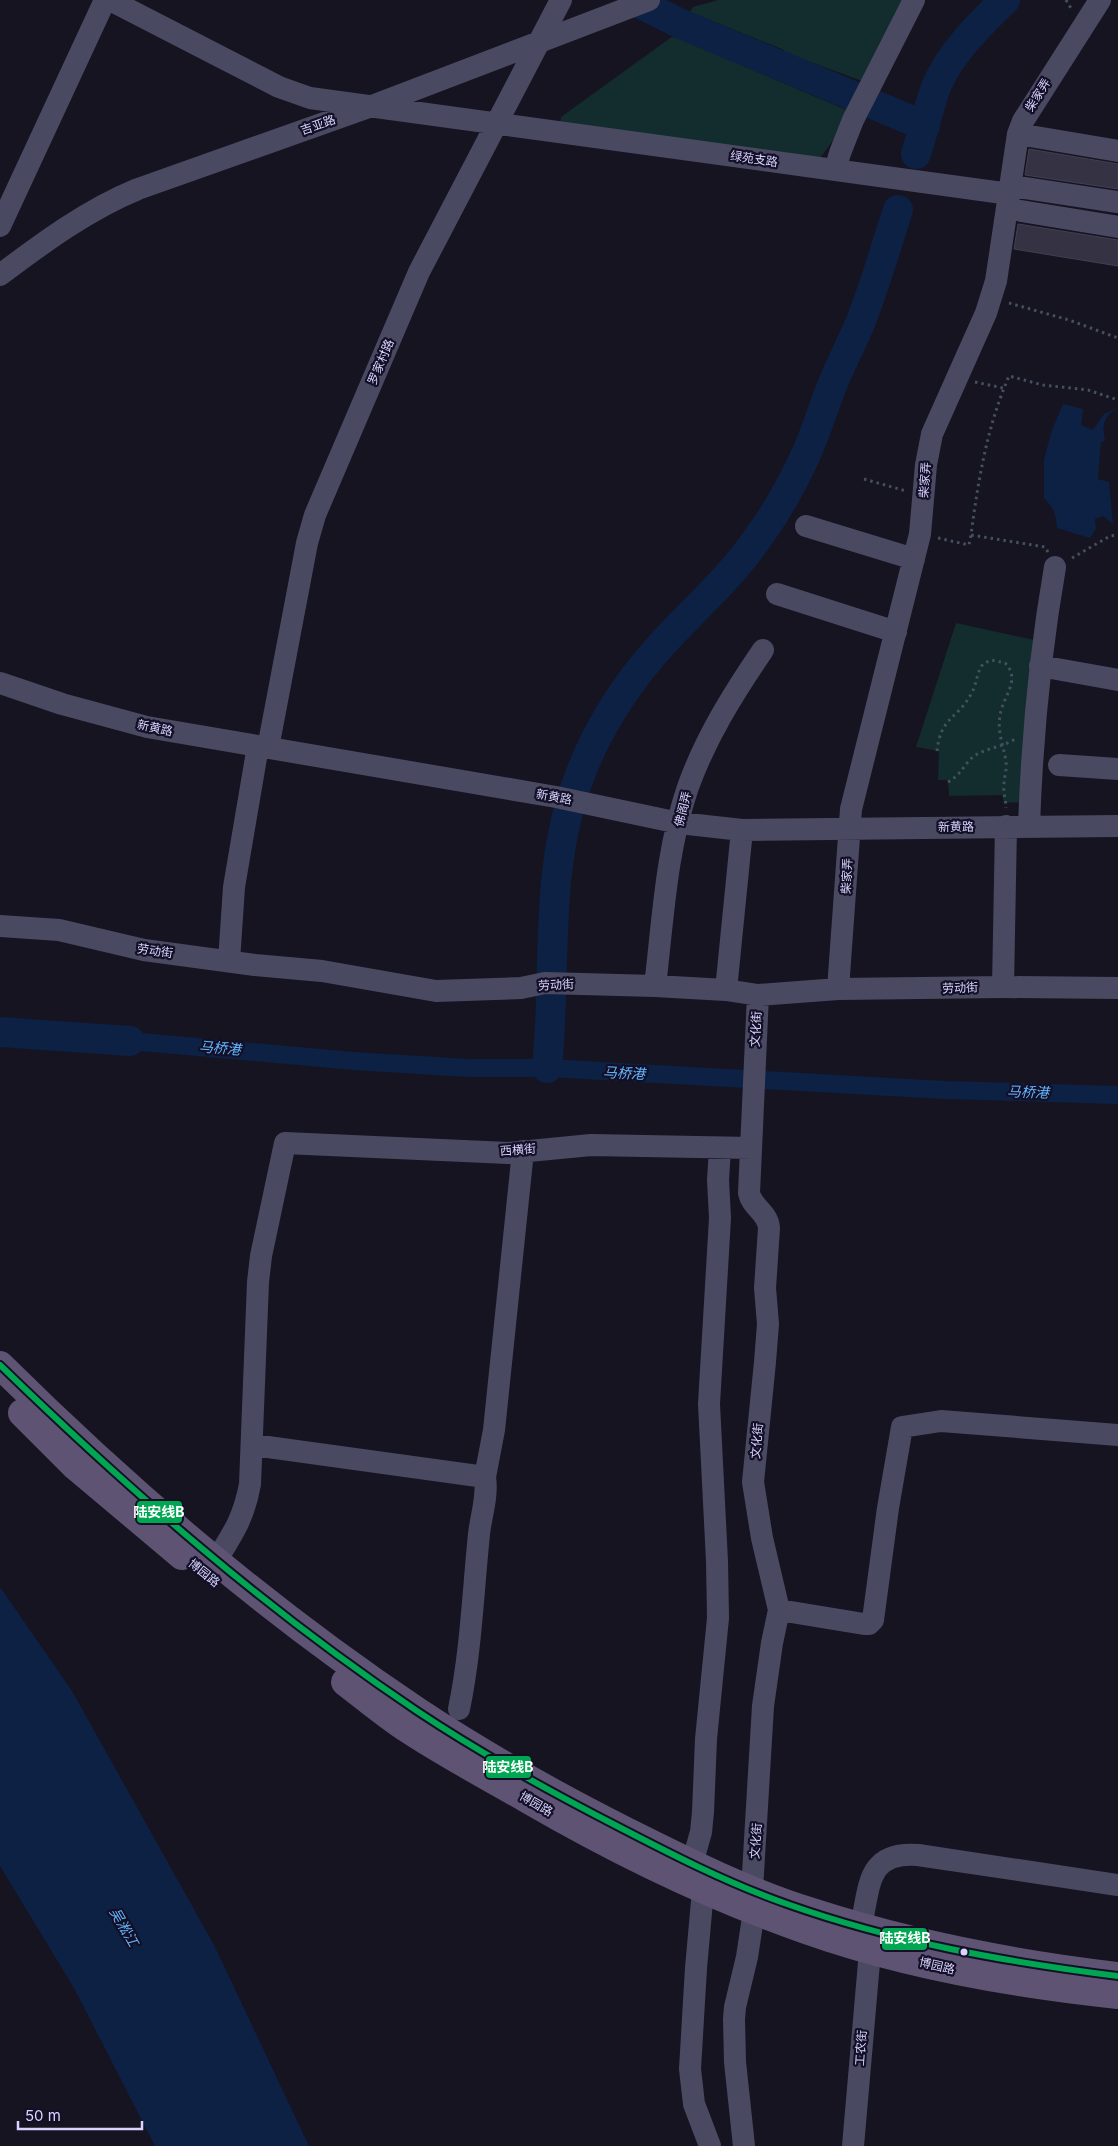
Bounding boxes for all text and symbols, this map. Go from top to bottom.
street label: 柴家弄 [1022,75,1053,114]
street label: 吉亚路 [298,112,337,137]
street label: 绿苑支路 [729,148,779,169]
street label: 罗家村路 [364,337,397,387]
street label: 柴家弄 [916,461,933,498]
street label: 新黄路 [136,716,174,739]
street label: 新黄路 [535,786,573,807]
street label: 佛阁弄 [671,790,694,828]
street label: 新黄路 [938,819,974,834]
street label: 柴家弄 [838,858,855,894]
street label: 劳动街 [136,941,174,960]
street label: 劳动街 [538,976,574,993]
street label: 劳动街 [942,979,978,996]
street label: 文化街 [747,1011,764,1047]
water label: 马桥港 [198,1037,244,1058]
water label: 马桥港 [603,1063,647,1082]
water label: 马桥港 [1007,1082,1051,1101]
street label: 西横街 [499,1141,536,1158]
street label: 文化街 [747,1422,766,1460]
line badge: 陆安线B [136,1500,183,1524]
text: 陆安线B [133,1503,185,1520]
street label: 博园路 [186,1555,223,1590]
line badge: 陆安线B [485,1755,532,1779]
text: 陆安线B [482,1758,534,1775]
street label: 博园路 [517,1788,556,1819]
street label: 文化街 [747,1822,764,1859]
water label: 吴淞江 [107,1904,143,1951]
line badge: 陆安线B [881,1927,928,1951]
text: 陆安线B [879,1929,931,1946]
unlabelled marker [959,1947,969,1957]
street label: 博园路 [918,1954,956,1977]
street label: 工农街 [852,2029,869,2066]
scale bar [18,2098,141,2130]
text: 50 m [25,2106,61,2125]

